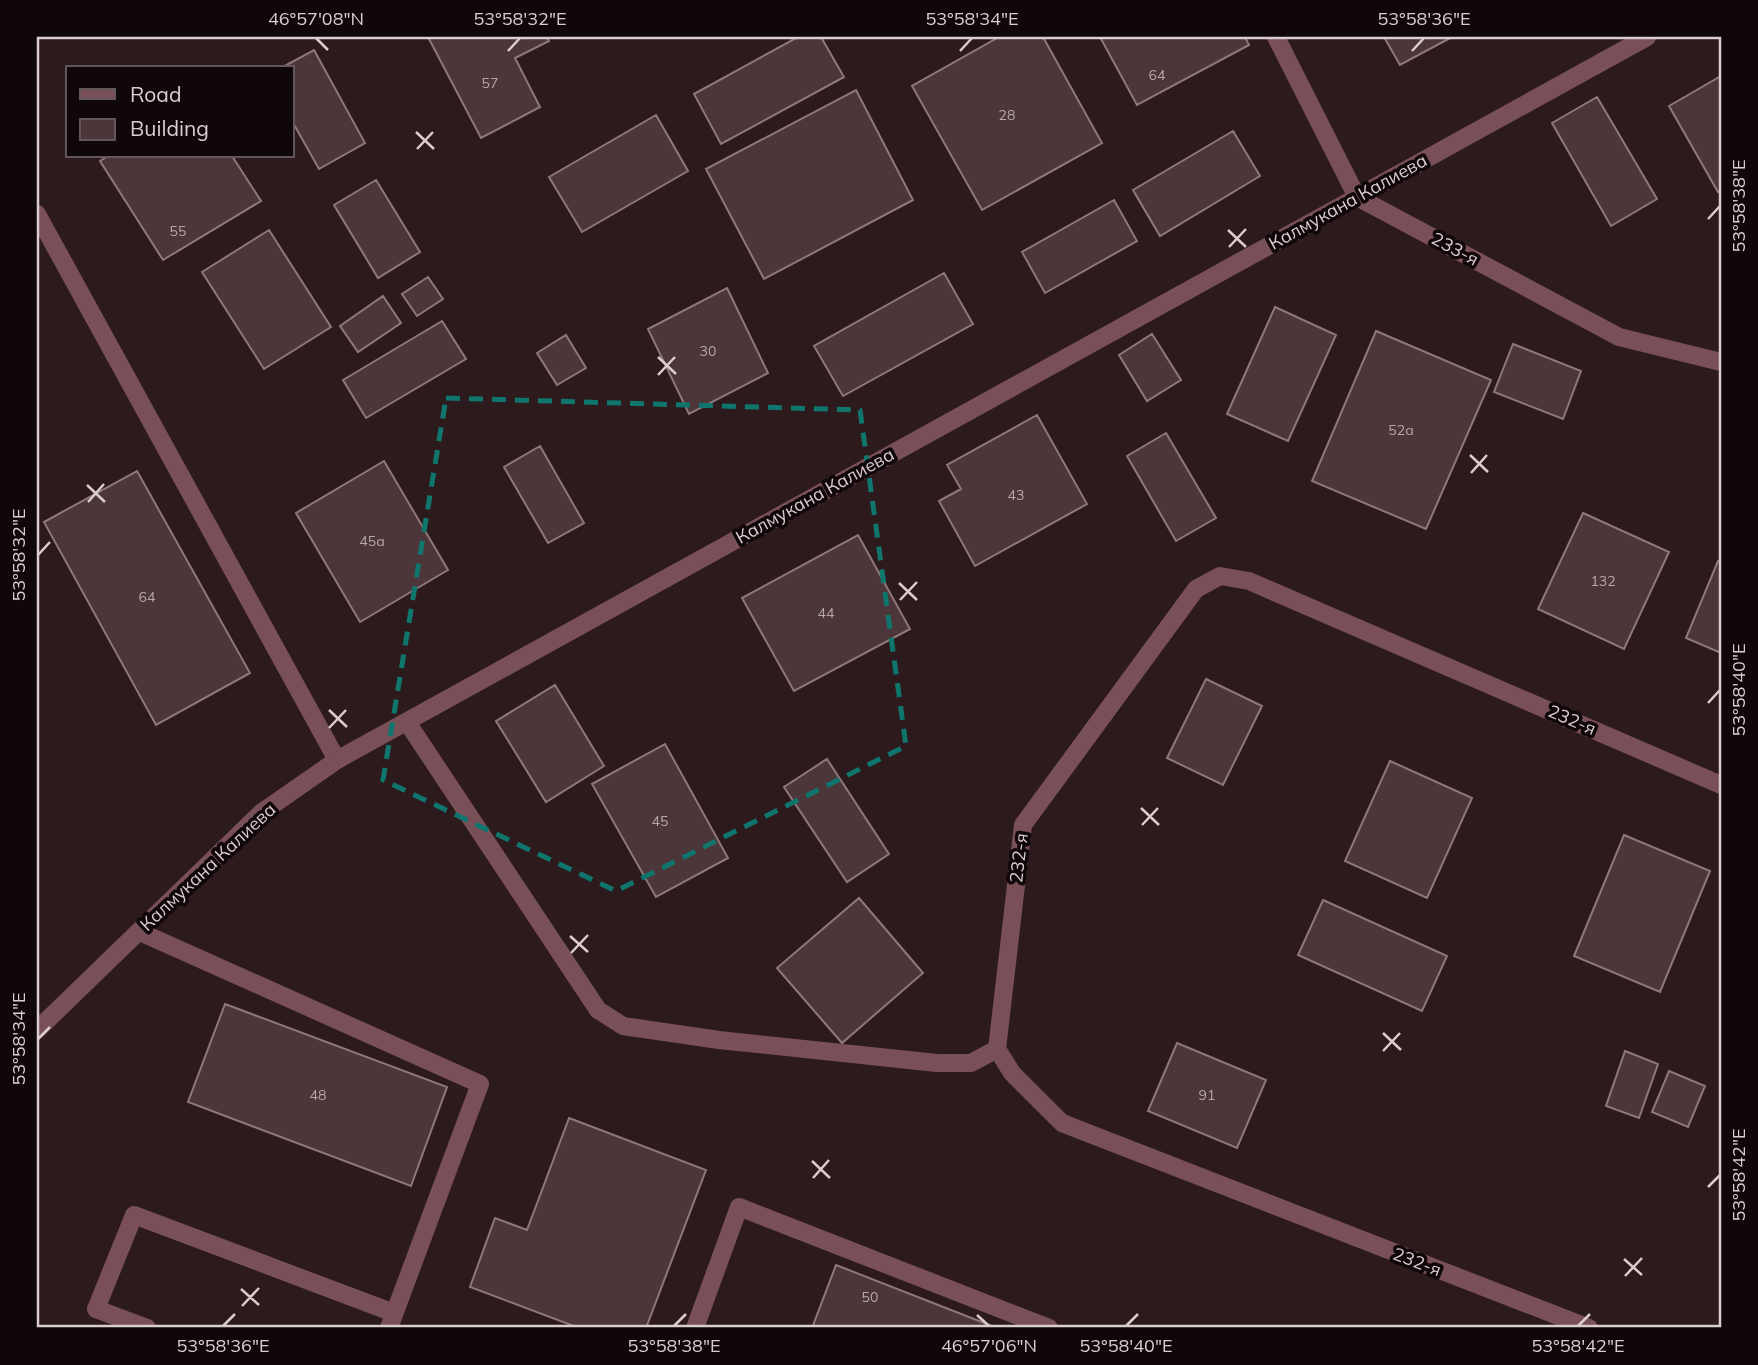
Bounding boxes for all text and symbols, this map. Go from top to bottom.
text: 46°57'08"N [268,7,364,30]
text: 53°58'32"E [473,7,567,30]
text: 53°58'34"E [925,7,1019,30]
text: 53°58'36"E [1377,7,1471,30]
legend [66,66,294,158]
house number: 64 [1149,66,1166,84]
house number: 57 [482,74,498,92]
text: Road [130,81,181,107]
house number: 28 [999,106,1015,124]
text: Building [130,115,209,141]
street label: Калмукана Калиева [1265,148,1431,255]
text: 53°58'38"E [1727,159,1750,253]
house number: 55 [170,222,186,240]
street label: 233-я [1428,227,1483,270]
house number: 30 [700,342,716,360]
house number: 52а [1388,421,1414,439]
street label: Калмукана Калиева [732,442,898,549]
house number: 43 [1008,486,1024,504]
text: 53°58'32"E [7,508,30,602]
house number: 45а [359,532,385,550]
house number: 132 [1590,572,1616,590]
house number: 64 [139,588,156,606]
house number: 44 [818,604,835,622]
text: 53°58'40"E [1727,643,1750,737]
street label: 232-я [1545,699,1600,740]
street label: Калмукана Калиева [135,798,280,936]
house number: 45 [652,812,668,830]
street label: 232-я [1004,832,1033,884]
text: 53°58'34"E [7,992,30,1086]
house number: 48 [310,1086,326,1104]
house number: 91 [1199,1086,1215,1104]
text: 53°58'42"E [1727,1128,1750,1222]
street label: 232-я [1390,1242,1445,1281]
house number: 50 [862,1288,878,1306]
text: 53°58'36"E [176,1334,270,1357]
text: 53°58'38"E [627,1334,721,1357]
text: 46°57'06"N [941,1334,1037,1357]
text: 53°58'40"E [1079,1334,1173,1357]
text: 53°58'42"E [1531,1334,1625,1357]

